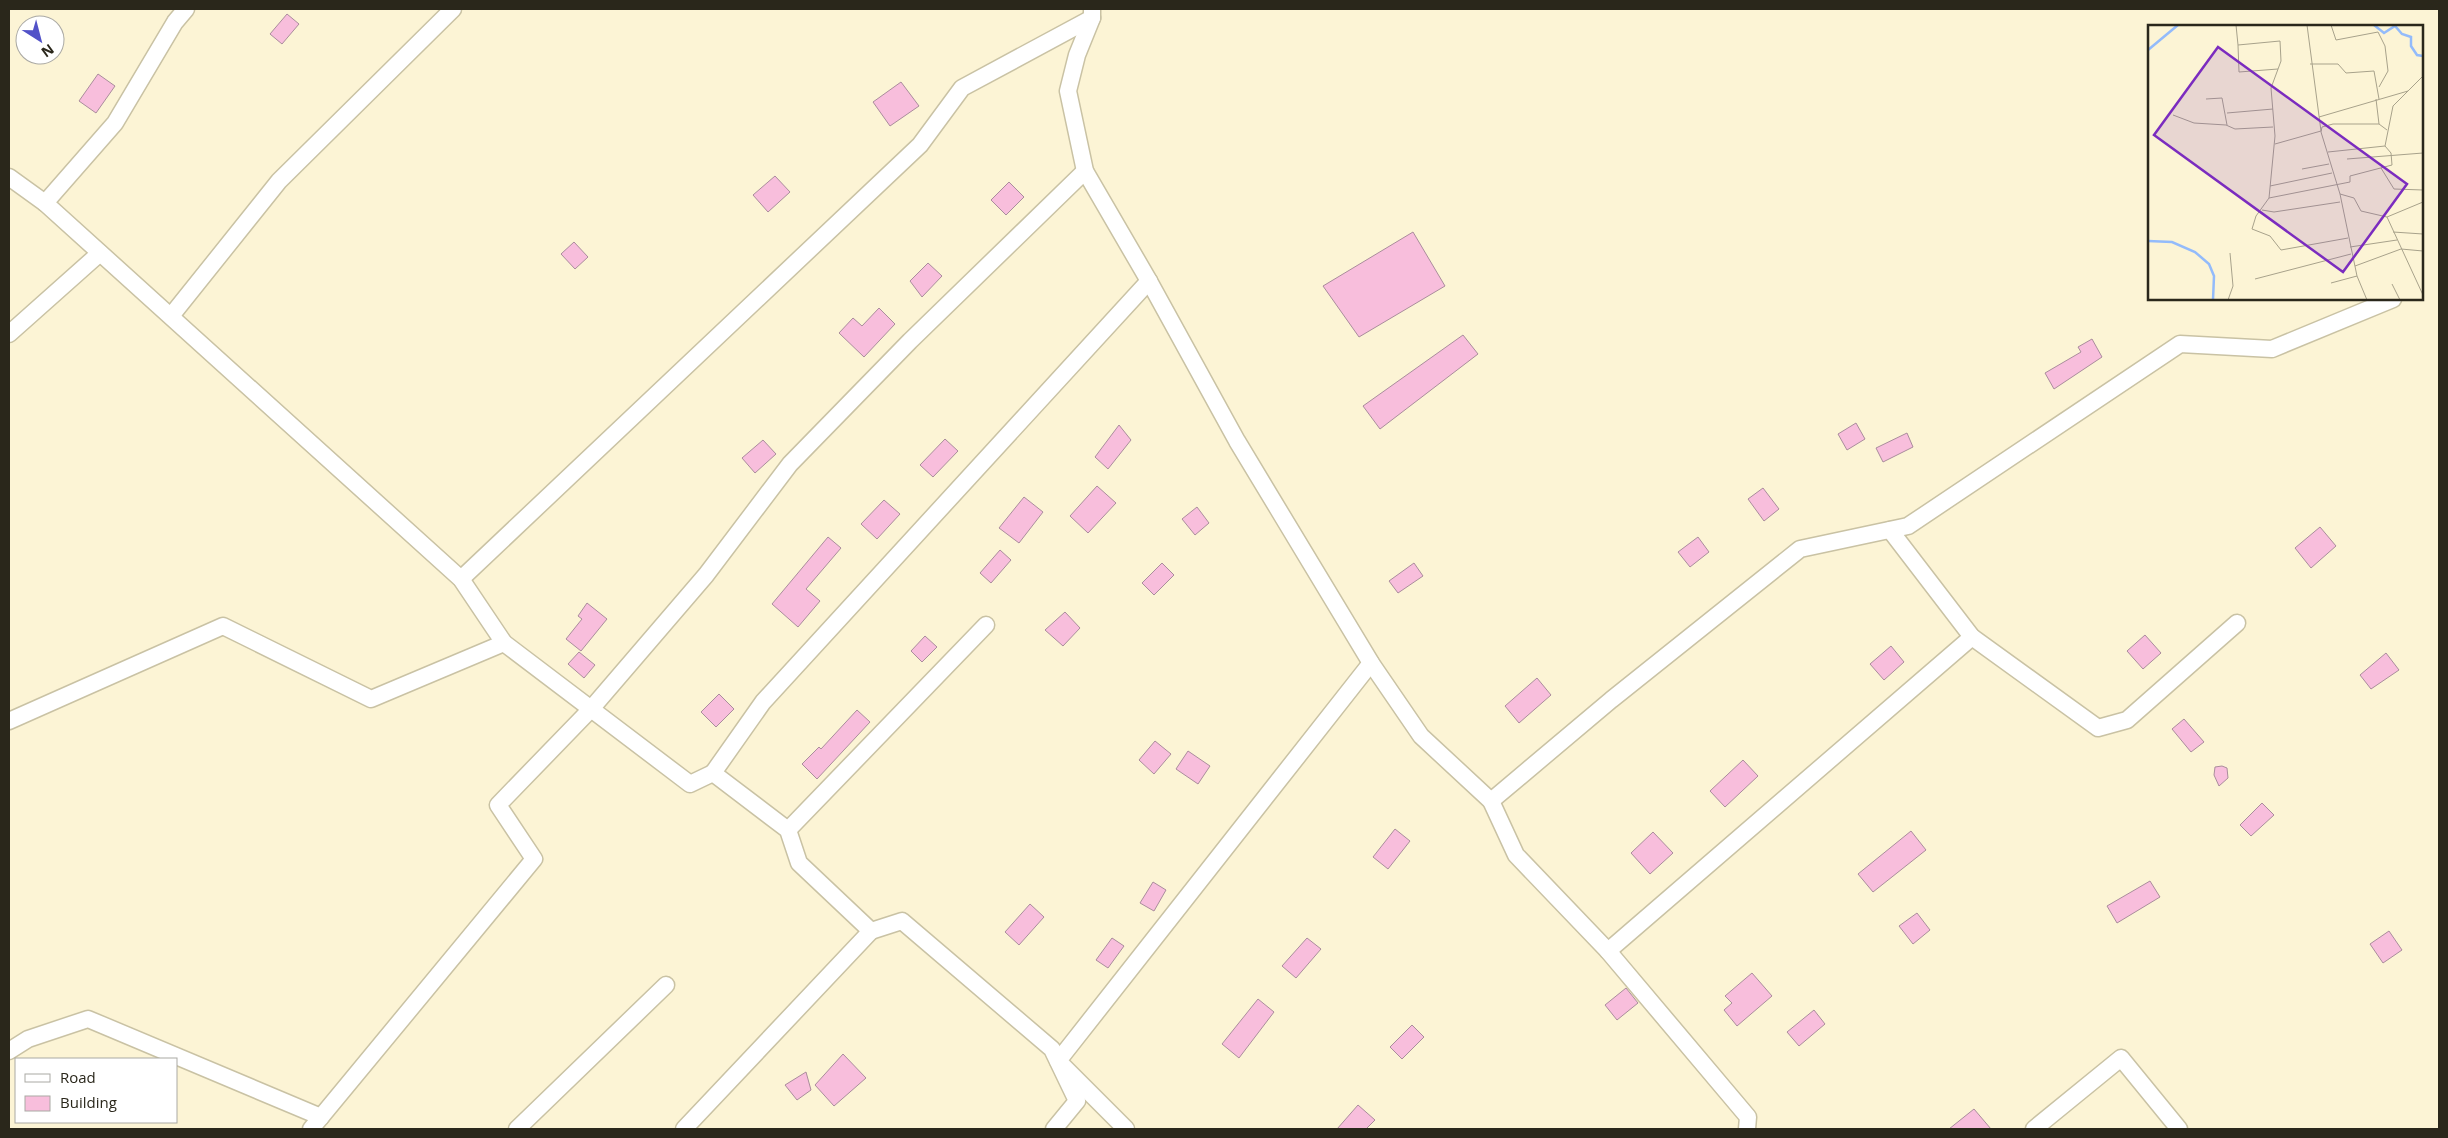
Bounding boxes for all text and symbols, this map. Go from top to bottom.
north arrow [15,15,65,65]
inset map [2148,25,2423,300]
text: N [38,40,58,62]
legend [15,1058,178,1123]
text: Road [60,1067,96,1087]
text: Building [60,1092,117,1112]

